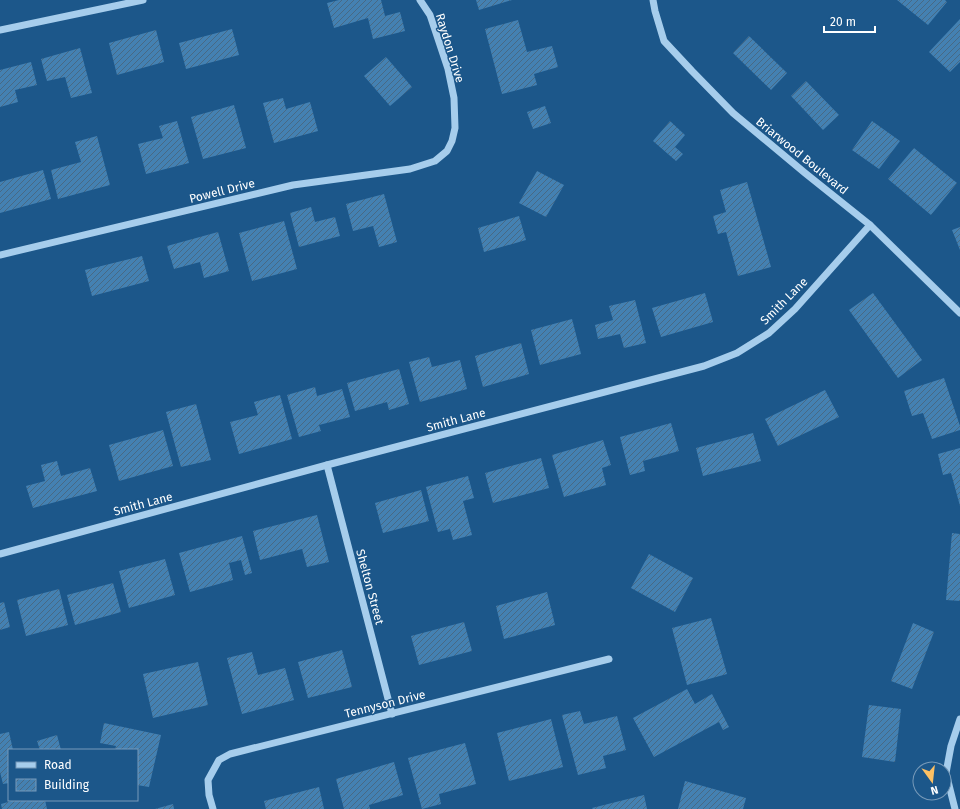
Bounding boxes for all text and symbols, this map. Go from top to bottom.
scale bar [824,8,875,34]
street label: Raydon Drive [433,12,467,84]
text: 20 m [830,15,856,29]
street label: Briarwood Boulevard [753,115,851,197]
street label: Powell Drive [188,176,256,206]
street label: Smith Lane [758,275,810,327]
street label: Smith Lane [425,405,487,435]
street label: Smith Lane [112,489,174,519]
street label: Shelton Street [353,548,387,627]
street label: Tennyson Drive [343,687,427,721]
legend [8,749,138,801]
text: Road [44,758,72,772]
north arrow [912,761,952,801]
text: Building [44,778,90,792]
text: N [929,783,940,797]

